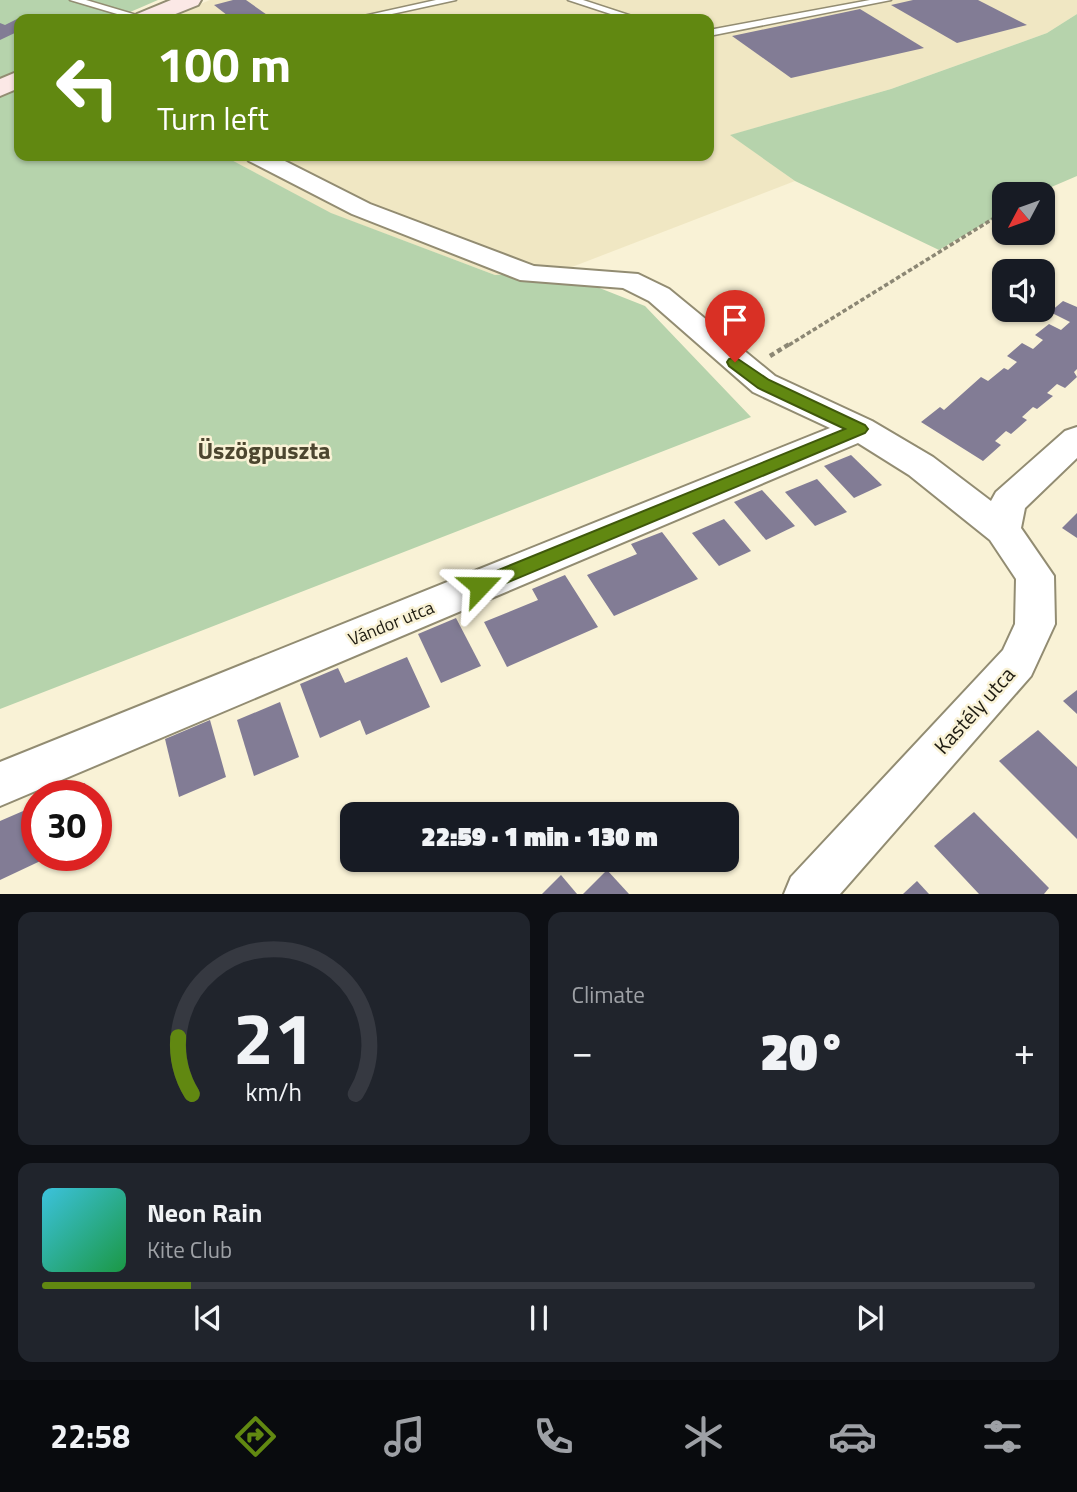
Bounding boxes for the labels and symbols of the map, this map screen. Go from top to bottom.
north arrow [992,182,1055,245]
pin [705,290,765,362]
district label: Üszögpuszta [198,432,330,468]
position arrow [443,549,517,623]
street label: Vándor utca [344,594,438,652]
street label: Kastély utca [926,659,1022,761]
speed limit sign: 30 [21,780,112,871]

